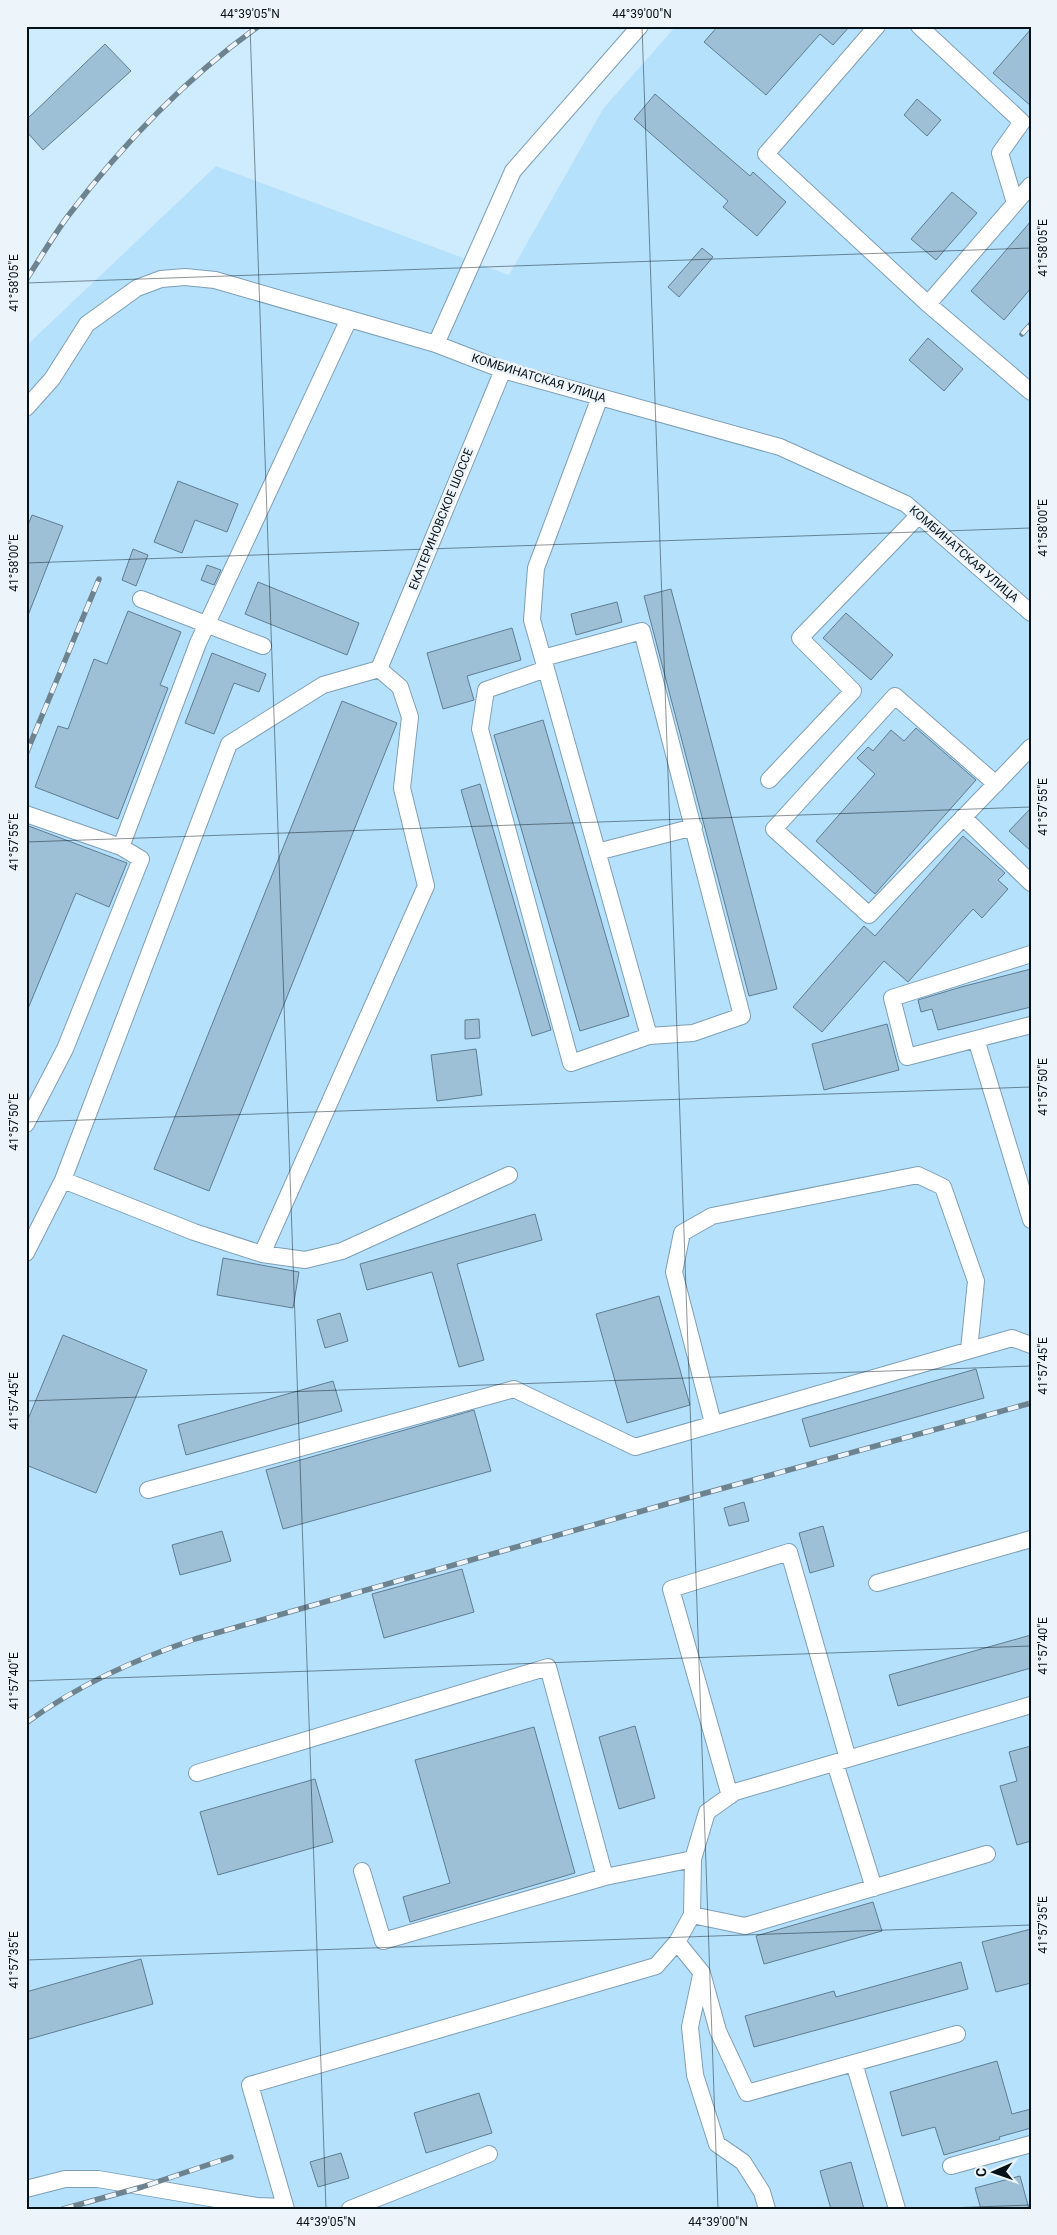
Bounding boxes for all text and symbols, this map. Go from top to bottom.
text: 44°39'05"N [220,7,280,21]
text: 44°39'00"N [612,7,672,21]
text: 41°58'05"E [1036,219,1050,277]
text: 41°58'05"E [7,254,21,312]
street label: КОМБИНАТСКАЯ УЛИЦА [470,351,608,405]
street label: ЕКАТЕРИНОВСКОЕ ШОССЕ [406,446,476,592]
text: 41°58'00"E [1036,499,1050,557]
street label: КОМБИНАТСКАЯ УЛИЦА [907,503,1022,605]
text: 41°58'00"E [7,534,21,592]
text: 41°57'55"E [1036,778,1050,836]
text: 41°57'55"E [7,813,21,871]
text: 41°57'50"E [1036,1058,1050,1116]
text: 41°57'50"E [7,1093,21,1151]
text: 41°57'45"E [1036,1337,1050,1395]
text: 41°57'45"E [7,1372,21,1430]
text: 41°57'40"E [1036,1617,1050,1675]
text: 41°57'40"E [7,1652,21,1710]
text: 41°57'35"E [1036,1896,1050,1954]
text: 41°57'35"E [7,1931,21,1989]
north arrow [970,2148,1020,2198]
text: С [973,2168,989,2177]
text: 44°39'05"N [296,2215,356,2229]
text: 44°39'00"N [688,2215,748,2229]

